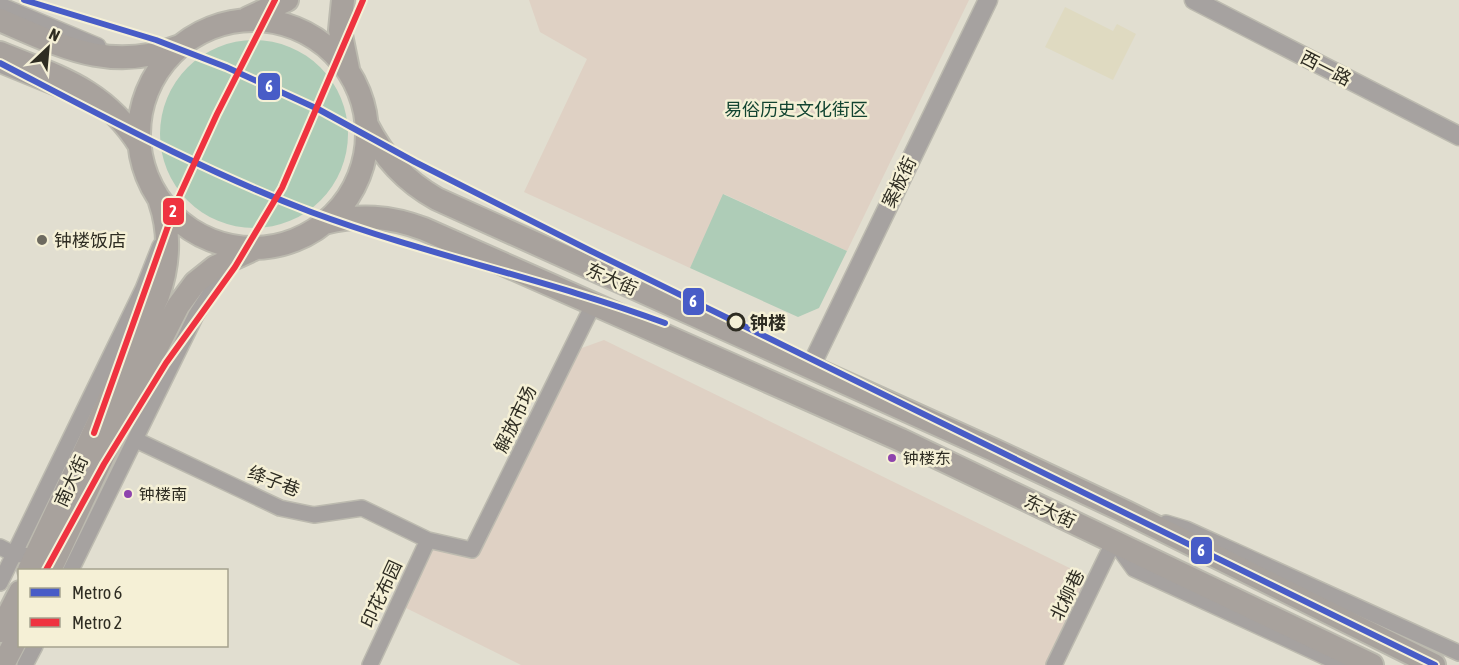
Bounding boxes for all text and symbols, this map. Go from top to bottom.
north arrow [18,18,78,78]
text: N [46,24,63,45]
street label: 西一路 [1297,46,1355,90]
line badge: 6 [257,72,281,101]
text: 6 [265,77,273,95]
park label: 易俗历史文化街区 [724,99,868,120]
street label: 案板街 [878,153,920,211]
line badge: 2 [162,197,185,226]
text: 2 [169,202,177,220]
place label: 钟楼饭店 [54,230,126,251]
marker: 钟楼饭店 [35,233,49,247]
street label: 东大街 [583,258,641,300]
line badge: 6 [682,287,705,316]
text: 6 [689,292,697,310]
place label: 钟楼 [750,312,786,333]
marker: 钟楼 [727,313,745,331]
street label: 解放市场 [490,382,540,456]
place label: 钟楼东 [903,449,951,467]
street label: 南大街 [50,452,92,510]
marker: 钟楼东 [886,452,898,464]
street label: 绛子巷 [245,462,303,500]
place label: 钟楼南 [139,485,187,503]
marker: 钟楼南 [122,488,134,500]
street label: 东大街 [1021,490,1079,532]
line badge: 6 [1190,536,1213,565]
text: 6 [1197,541,1205,559]
street label: 印花布园 [356,557,406,631]
street label: 北柳巷 [1046,566,1088,624]
legend [18,569,228,647]
text: Metro 6 [72,582,122,603]
text: Metro 2 [72,612,122,633]

